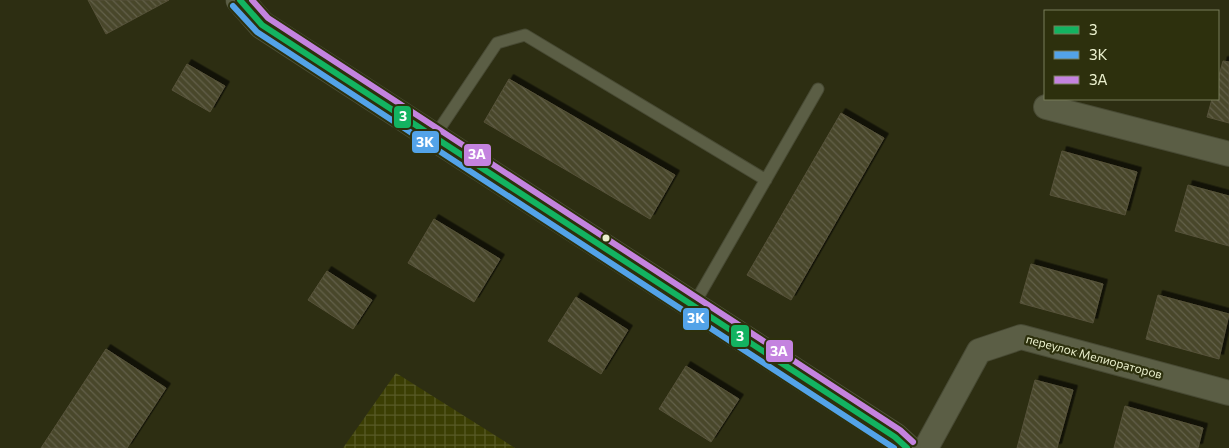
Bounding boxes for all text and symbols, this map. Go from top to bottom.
legend [1044,10,1219,100]
text: 3 [1089,20,1098,38]
text: 3К [1089,45,1108,63]
text: 3А [1089,70,1108,88]
line badge: 3 [393,105,412,129]
text: 3 [399,107,407,124]
line badge: 3К [411,130,440,154]
text: 3К [416,133,434,150]
line badge: 3А [463,143,492,167]
text: 3А [468,145,486,162]
unlabelled marker [601,233,611,243]
line badge: 3К [682,307,710,331]
text: 3К [687,309,705,326]
line badge: 3 [730,324,750,348]
text: 3 [736,327,744,344]
street label: переулок Мелиораторов [1025,331,1164,381]
line badge: 3А [765,339,794,363]
text: 3А [770,342,788,359]

